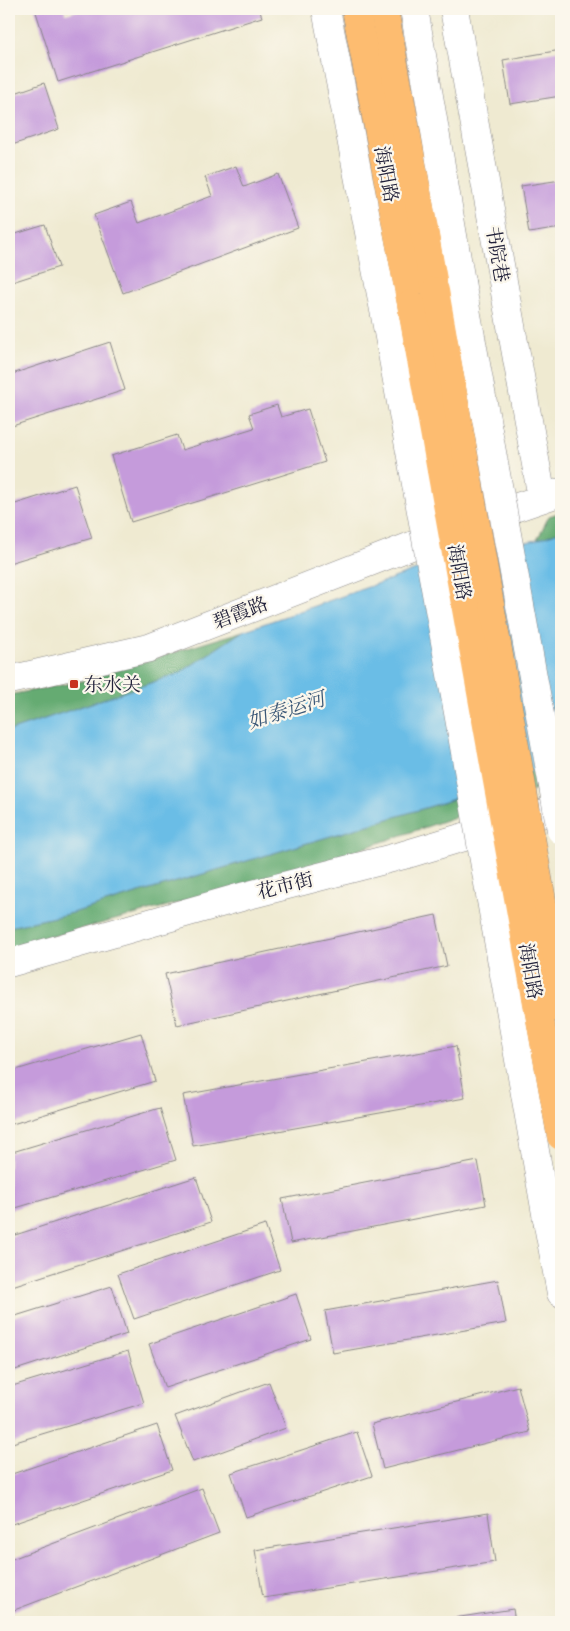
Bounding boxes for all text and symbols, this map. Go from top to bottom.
street label: 海阳路 [368,144,402,205]
street label: 书院巷 [479,224,513,285]
street label: 海阳路 [441,542,475,603]
street label: 碧霞路 [210,592,272,635]
place label: 东水关 [84,674,141,698]
marker: 东水关 [68,678,80,690]
water label: 如泰运河 [245,686,331,736]
street label: 花市街 [255,868,316,905]
street label: 海阳路 [512,941,546,1002]

